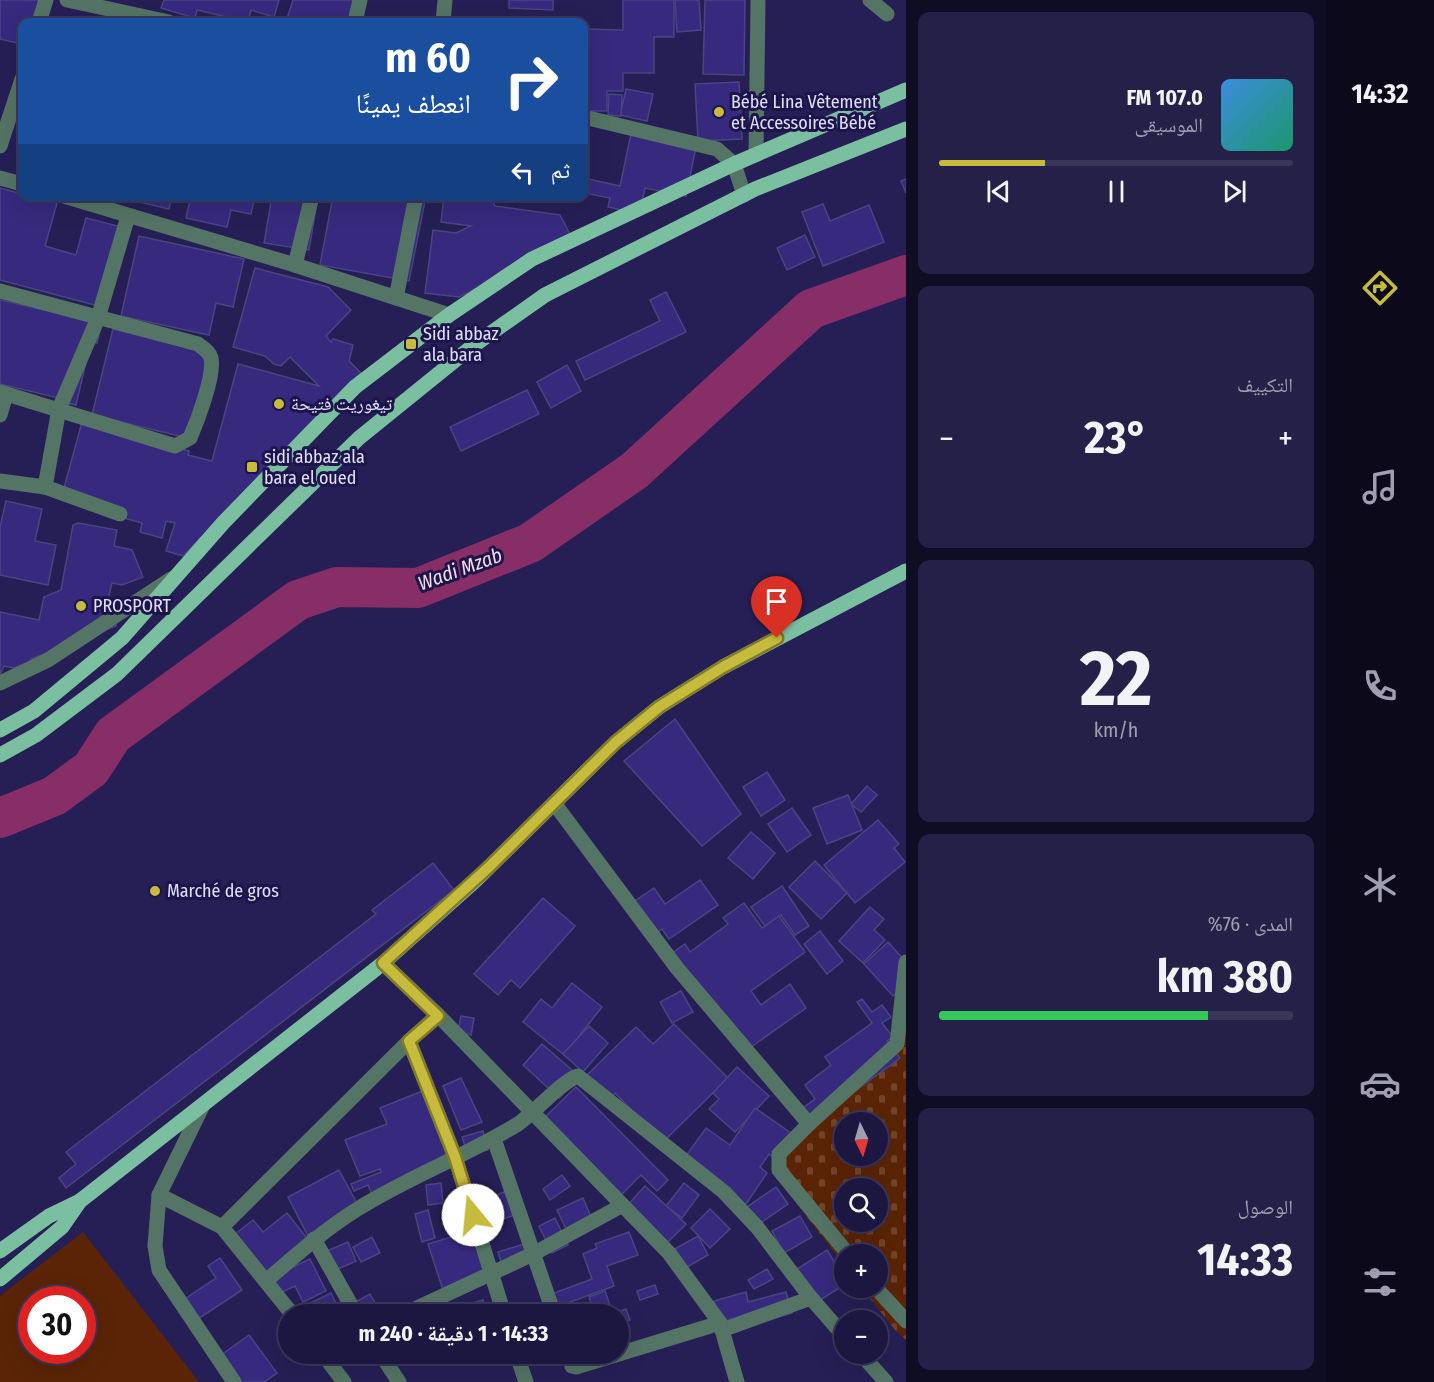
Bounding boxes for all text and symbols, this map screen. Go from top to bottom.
text: 60 m [385,33,471,83]
icon: right [492,42,570,120]
text: 14:32 [1352,78,1409,110]
text: 107.0 FM [1126,84,1203,111]
text: انعطف يمينًا [356,88,471,120]
place label: Bébé Lina Vêtement et Accessoires Bébé [731,91,878,134]
marker: Bébé Lina Vêtement et Accessoires Bébé [712,105,726,119]
text: الموسيقى [1135,113,1203,137]
icon: left [506,156,539,189]
text: ثم [551,157,570,184]
icon: previous [982,175,1015,208]
icon: pause [1100,175,1133,208]
icon: next [1218,175,1251,208]
icon: directions [1359,267,1401,309]
place label: Sidi abbaz ala bara [423,323,499,366]
marker: Sidi abbaz ala bara [404,337,418,351]
text: التكييف [1237,373,1293,397]
place label: تيغوريت فتيحة [291,393,392,415]
marker: تيغوريت فتيحة [272,397,286,411]
text: 23° [1084,411,1148,465]
text: − [939,419,954,459]
text: + [1278,419,1293,459]
place label: sidi abbaz ala bara el oued [264,446,365,489]
marker: sidi abbaz ala bara el oued [245,460,259,474]
icon: music [1359,466,1401,508]
water label: Wadi Mzab [415,543,505,595]
pin [751,576,802,638]
icon: arrive [760,585,793,618]
place label: PROSPORT [93,595,171,617]
marker: PROSPORT [74,599,88,613]
text: 22 [1080,632,1152,726]
icon: phone [1359,665,1401,707]
text: km/h [1094,718,1138,742]
icon: climate [1359,864,1401,906]
place label: Marché de gros [167,880,279,902]
marker: Marché de gros [148,884,162,898]
text: المدى · 76% [1208,912,1293,936]
text: 380 km [1157,950,1293,1004]
icon: car [1359,1063,1401,1105]
north arrow [834,1112,888,1166]
map controls [834,1112,888,1364]
button: search [834,1178,888,1232]
position arrow [441,1183,505,1247]
text: الوصول [1238,1195,1293,1219]
text: 14:33 [1197,1233,1293,1287]
button: + [834,1244,888,1298]
icon: filters [1359,1261,1401,1303]
speed limit sign: 30 [18,1286,96,1364]
button: − [834,1310,888,1364]
text: 14:33 · 1 دقيقة · 240 m [359,1320,548,1347]

